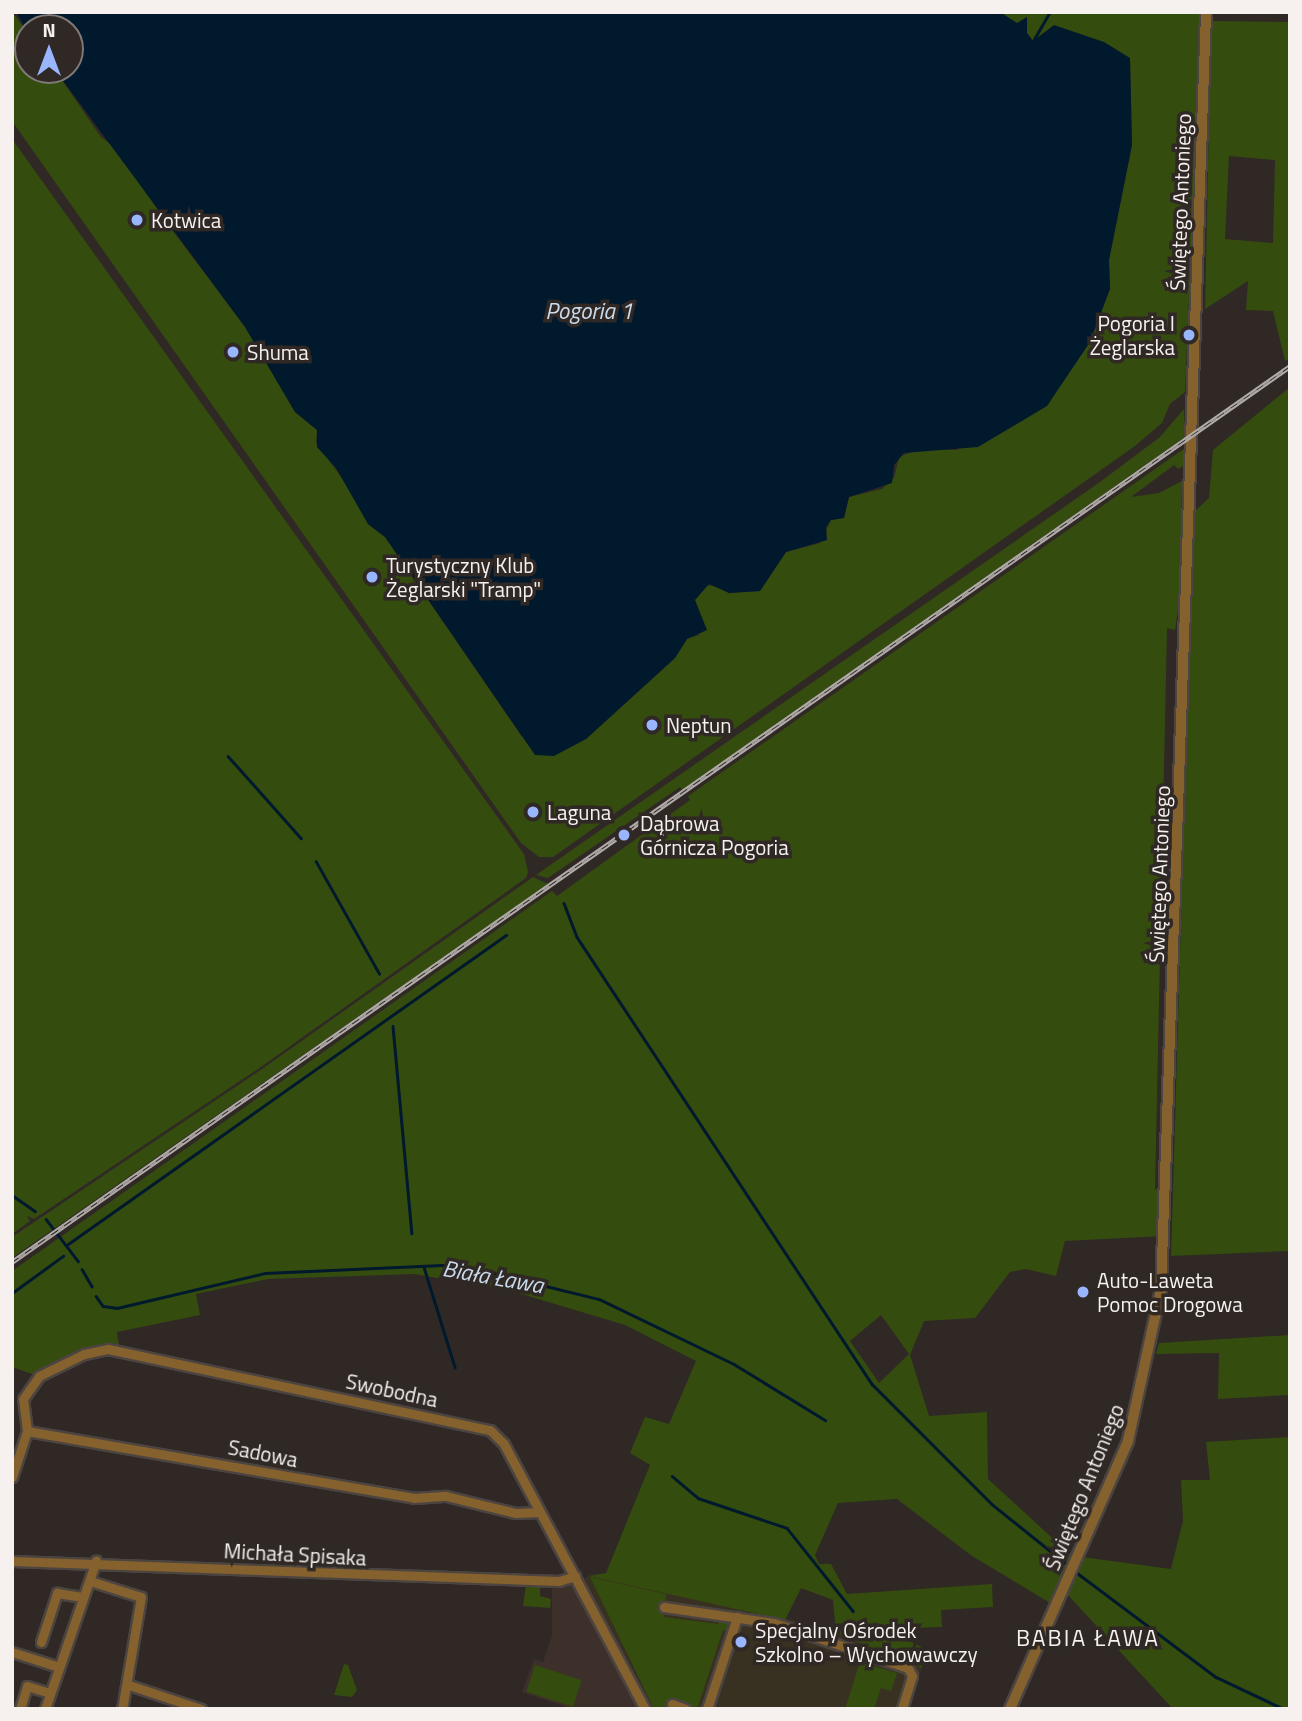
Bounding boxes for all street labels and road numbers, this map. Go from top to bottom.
street label: Świętego Antoniego [1164,113,1196,291]
street label: Świętego Antoniego [1143,785,1175,963]
street label: Swobodna [344,1368,440,1412]
street label: Świętego Antoniego [1039,1400,1129,1574]
street label: Sadowa [226,1434,300,1472]
street label: Michała Spisaka [223,1538,367,1570]

